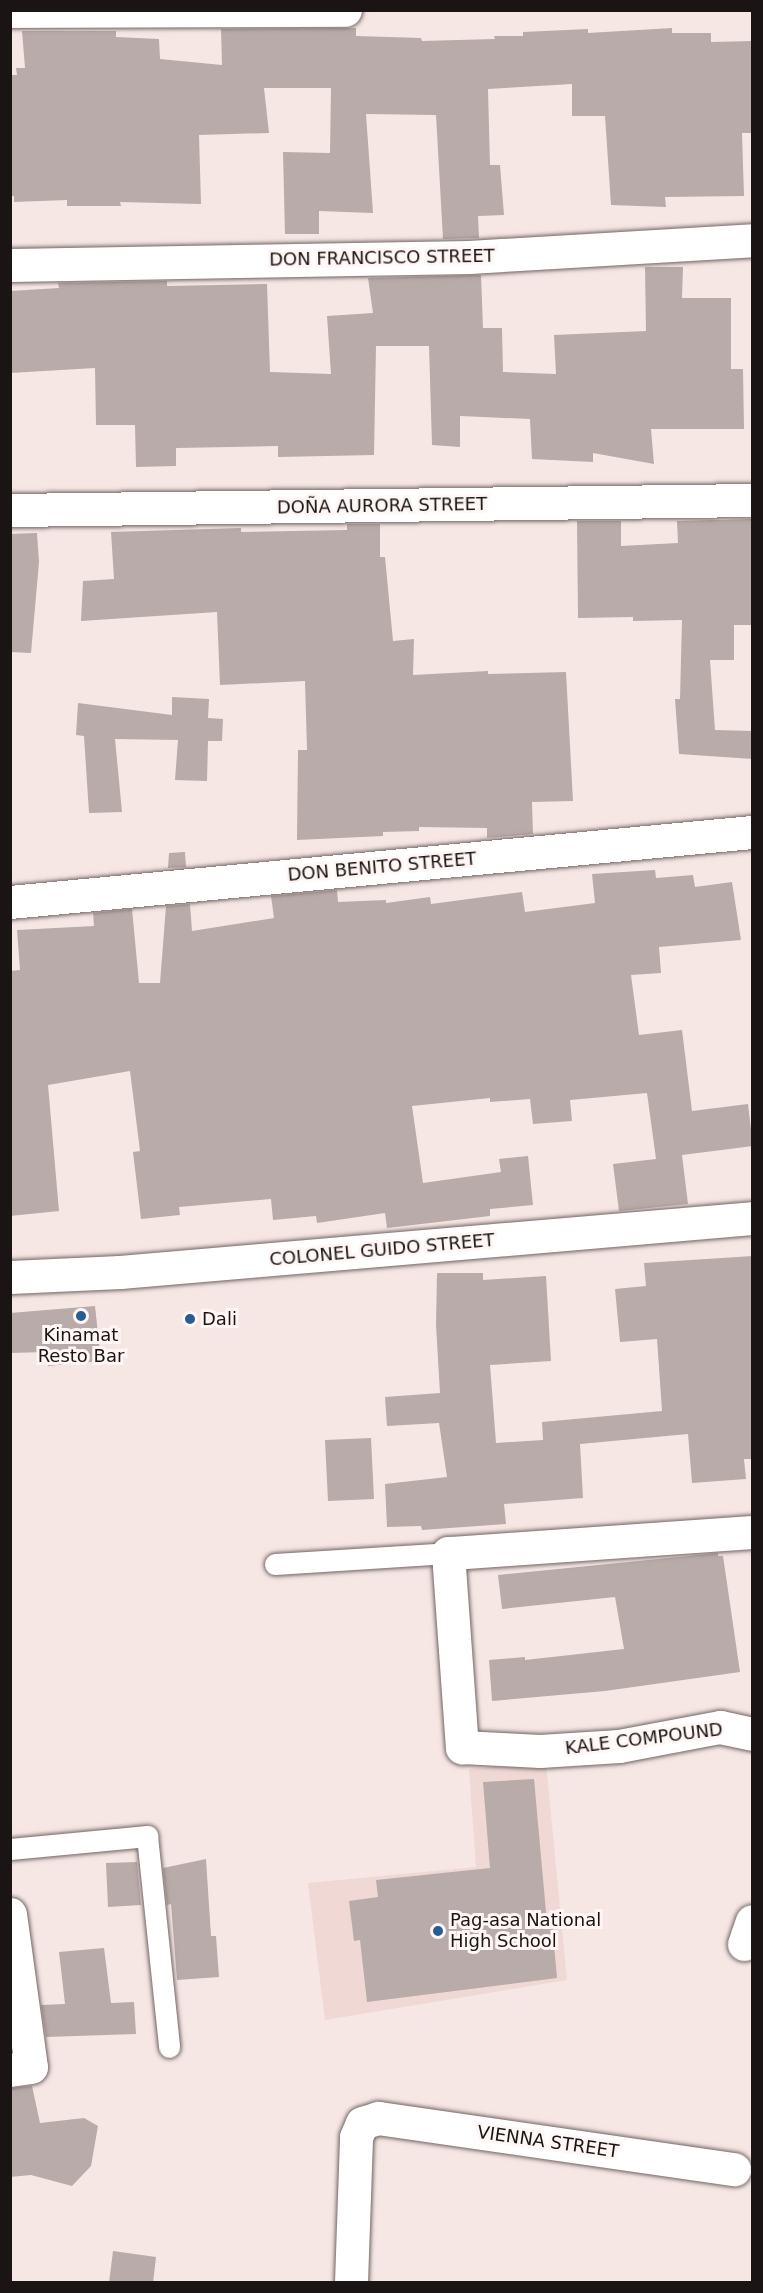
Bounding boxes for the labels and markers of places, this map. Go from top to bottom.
place label: Dali [202,1308,237,1330]
marker: Kinamat Resto Bar [74,1309,88,1323]
marker: Dali [183,1312,197,1326]
place label: Kinamat Resto Bar [38,1325,124,1368]
place label: Pag-asa National High School [450,1910,601,1952]
marker: Pag-asa National High School [431,1924,445,1938]

